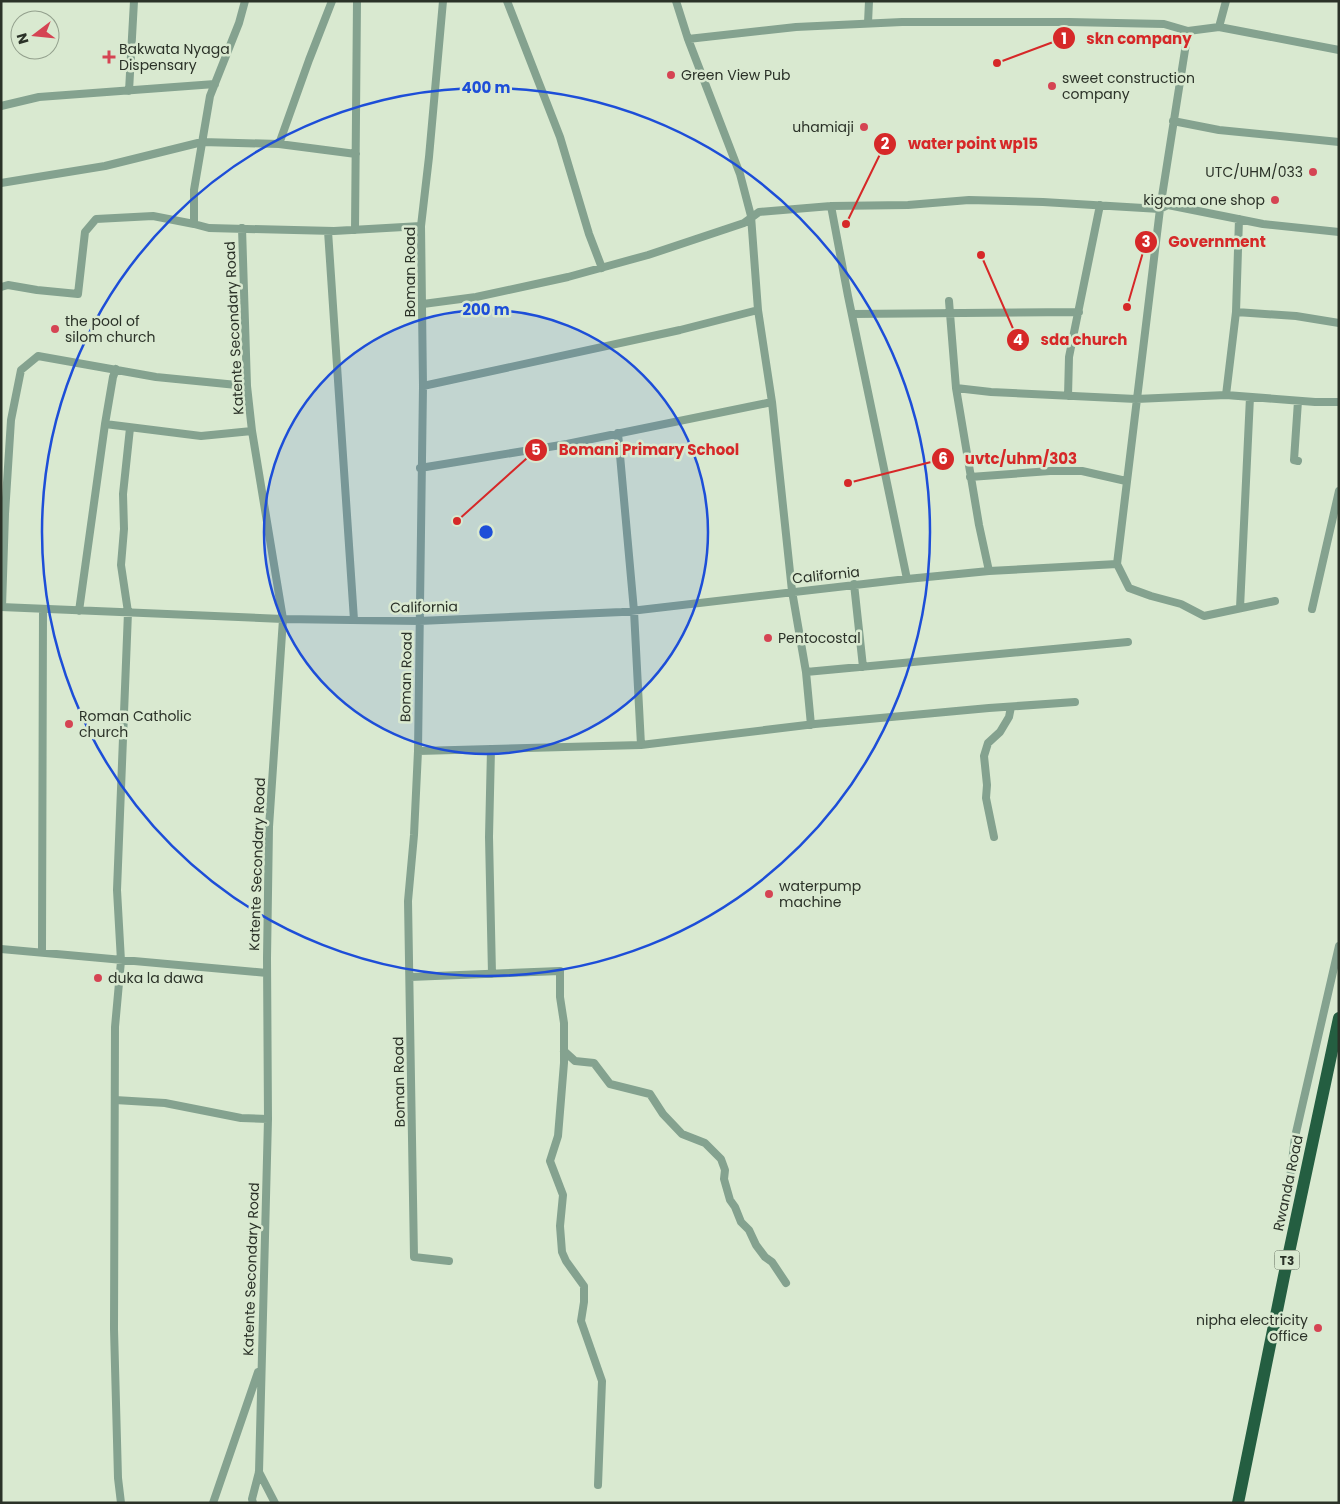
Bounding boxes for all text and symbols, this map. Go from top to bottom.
north arrow [10,10,60,60]
callout: skn company [1051,23,1202,53]
text: 1 [1061,28,1067,49]
text: skn company [1086,28,1192,49]
text: N [11,31,34,46]
place label: Bakwata Nyaga Dispensary [119,39,230,75]
marker: Bakwata Nyaga Dispensary [103,51,115,63]
place label: Green View Pub [681,65,791,85]
place label: sweet construction company [1062,68,1195,104]
marker: Green View Pub [665,69,677,81]
text: 400 m [462,77,511,98]
marker: sweet construction company [1046,80,1058,92]
place label: uhamiaji [792,117,854,137]
marker: uhamiaji [858,121,870,133]
callout: water point wp15 [873,129,1048,159]
text: 2 [881,133,890,154]
text: water point wp15 [908,133,1038,154]
place label: UTC/UHM/033 [1205,162,1303,182]
marker: UTC/UHM/033 [1307,166,1319,178]
place label: kigoma one shop [1143,190,1265,210]
marker: kigoma one shop [1269,194,1281,206]
street label: Boman Road [400,227,420,317]
callout: Government [1133,227,1276,257]
text: 3 [1141,231,1151,252]
text: Government [1168,231,1266,252]
street label: Katente Secondary Road [219,241,249,415]
text: 200 m [462,299,510,320]
place label: the pool of silom church [65,311,155,347]
marker: the pool of silom church [49,323,61,335]
callout: sda church [1006,325,1138,355]
text: 4 [1013,329,1023,350]
text: sda church [1041,329,1127,350]
callout: Bomani Primary School [524,435,749,465]
text: 5 [531,439,541,460]
text: Bomani Primary School [559,439,739,460]
callout: uvtc/uhm/303 [930,444,1087,474]
text: 6 [938,448,948,469]
text: uvtc/uhm/303 [965,448,1077,469]
centre of rings [477,523,495,541]
street label: California [791,562,861,588]
street label: California [390,596,458,618]
place label: Pentocostal [778,628,861,648]
street label: Boman Road [395,632,417,722]
marker: Pentocostal [762,632,774,644]
place label: Roman Catholic church [79,706,192,742]
marker: Roman Catholic church [63,718,75,730]
street label: Katente Secondary Road [244,777,270,951]
place label: waterpump machine [779,876,861,912]
marker: waterpump machine [763,888,775,900]
place label: duka la dawa [108,968,203,988]
marker: duka la dawa [92,972,104,984]
street label: Boman Road [388,1037,410,1127]
street label: Rwanda Road [1268,1133,1308,1233]
street label: Katente Secondary Road [238,1182,264,1356]
road number: T3 [1274,1250,1300,1270]
place label: nipha electricity office [1196,1310,1308,1346]
marker: nipha electricity office [1312,1322,1324,1334]

